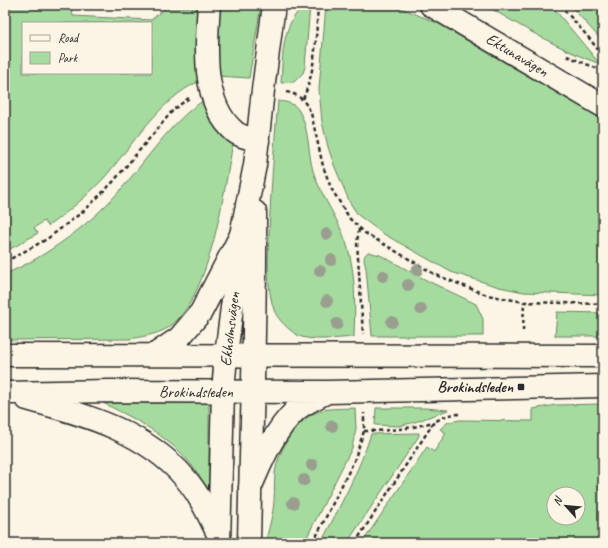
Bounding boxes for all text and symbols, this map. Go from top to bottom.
legend [22,22,152,74]
street label: Ektunavägen [482,29,553,82]
text: Road [58,30,80,46]
text: Park [58,50,79,66]
street label: Ekholmsvägen [216,290,245,367]
place label: Brokindsleden [437,377,514,397]
street label: Brokindsleden [159,382,234,402]
marker: Brokindsleden [516,382,526,392]
north arrow [546,486,586,526]
text: N [549,493,566,508]

